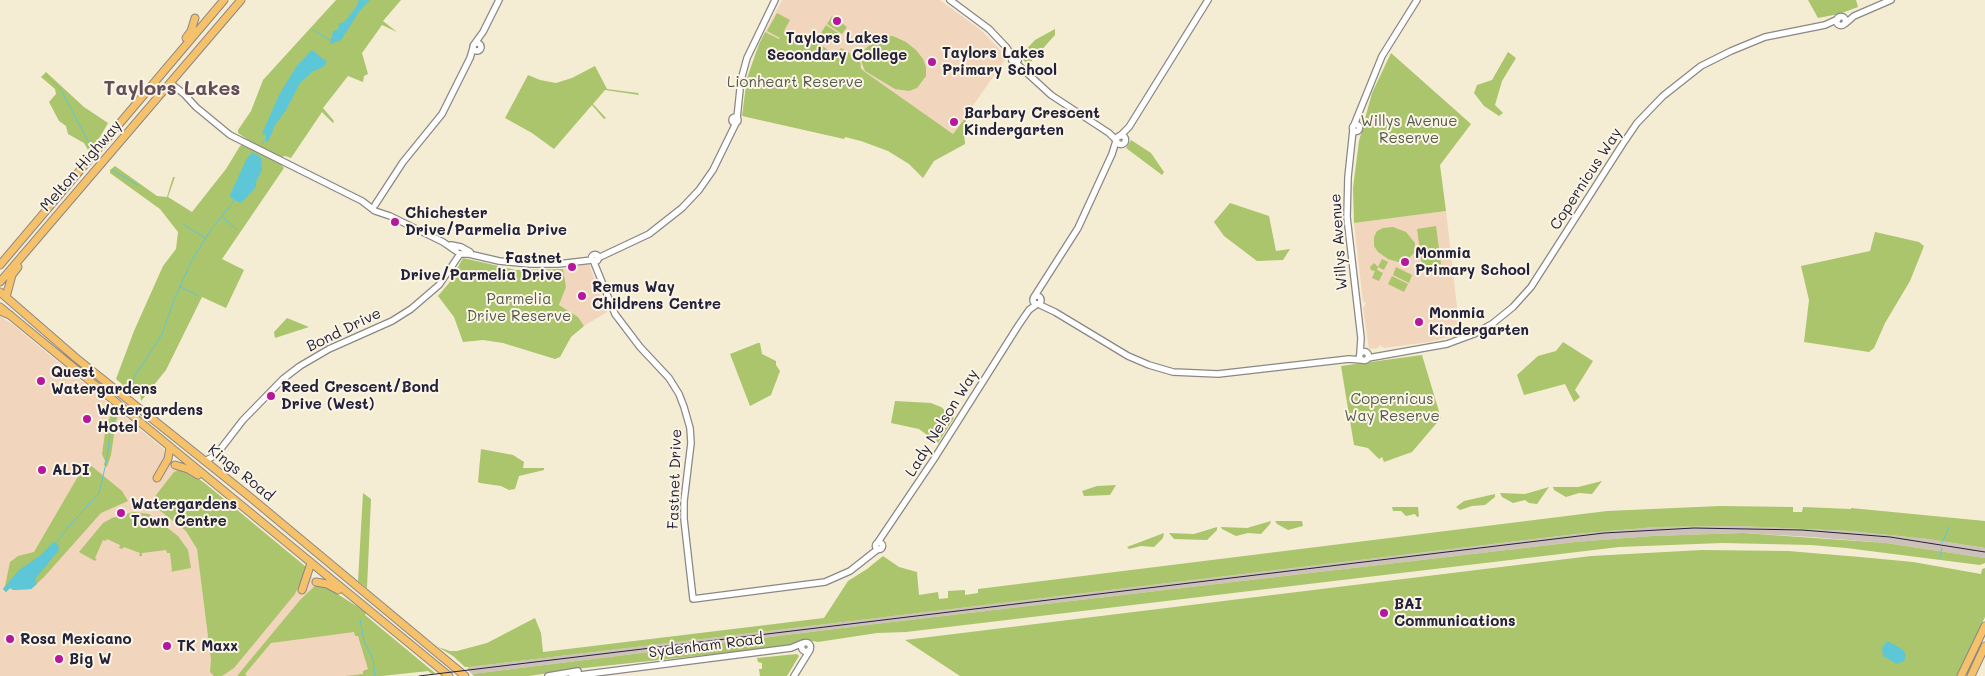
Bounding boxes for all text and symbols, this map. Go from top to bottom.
marker: Taylors Lakes Secondary College [831,15,843,27]
place label: Taylors Lakes Secondary College [767,29,907,64]
place label: Taylors Lakes Primary School [942,44,1057,79]
marker: Taylors Lakes Primary School [926,56,938,68]
park label: Lionheart Reserve [727,73,863,91]
district label: Taylors Lakes [104,77,240,101]
place label: Barbary Crescent Kindergarten [964,104,1100,139]
park label: Willys Avenue Reserve [1360,112,1458,147]
marker: Barbary Crescent Kindergarten [948,116,960,128]
street label: Melton Highway [37,117,125,215]
street label: Copernicus Way [1546,125,1626,233]
street label: Willys Avenue [1327,193,1351,291]
place label: Chichester Drive/Parmelia Drive [405,204,567,239]
marker: Chichester Drive/Parmelia Drive [389,216,401,228]
place label: Monmia Primary School [1415,244,1530,279]
place label: Fastnet Drive/Parmelia Drive [400,249,562,284]
marker: Monmia Primary School [1399,256,1411,268]
marker: Fastnet Drive/Parmelia Drive [566,261,578,273]
place label: Remus Way Childrens Centre [592,278,721,313]
park label: Parmelia Drive Reserve [467,290,571,325]
marker: Remus Way Childrens Centre [576,290,588,302]
street label: Bond Drive [304,304,384,356]
place label: Monmia Kindergarten [1429,304,1529,339]
marker: Monmia Kindergarten [1413,316,1425,328]
place label: Quest Watergardens [51,363,157,398]
street label: Lady Nelson Way [902,366,982,480]
marker: Quest Watergardens [35,375,47,387]
place label: Reed Crescent/Bond Drive (West) [281,378,439,413]
marker: Reed Crescent/Bond Drive (West) [265,390,277,402]
park label: Copernicus Way Reserve [1344,390,1440,425]
place label: Watergardens Hotel [97,401,203,436]
marker: Watergardens Hotel [81,413,93,425]
street label: Fastnet Drive [664,429,686,529]
street label: Kings Road [204,441,278,505]
place label: ALDI [52,461,90,479]
marker: ALDI [36,464,48,476]
place label: Watergardens Town Centre [131,495,237,530]
marker: Watergardens Town Centre [115,507,127,519]
place label: BAI Communications [1394,595,1516,630]
marker: BAI Communications [1378,607,1390,619]
place label: Rosa Mexicano [20,630,132,648]
street label: Sydenham Road [648,630,764,662]
marker: Rosa Mexicano [4,633,16,645]
place label: TK Maxx [177,637,238,655]
marker: TK Maxx [161,640,173,652]
place label: Big W [69,650,111,668]
marker: Big W [53,653,65,665]

